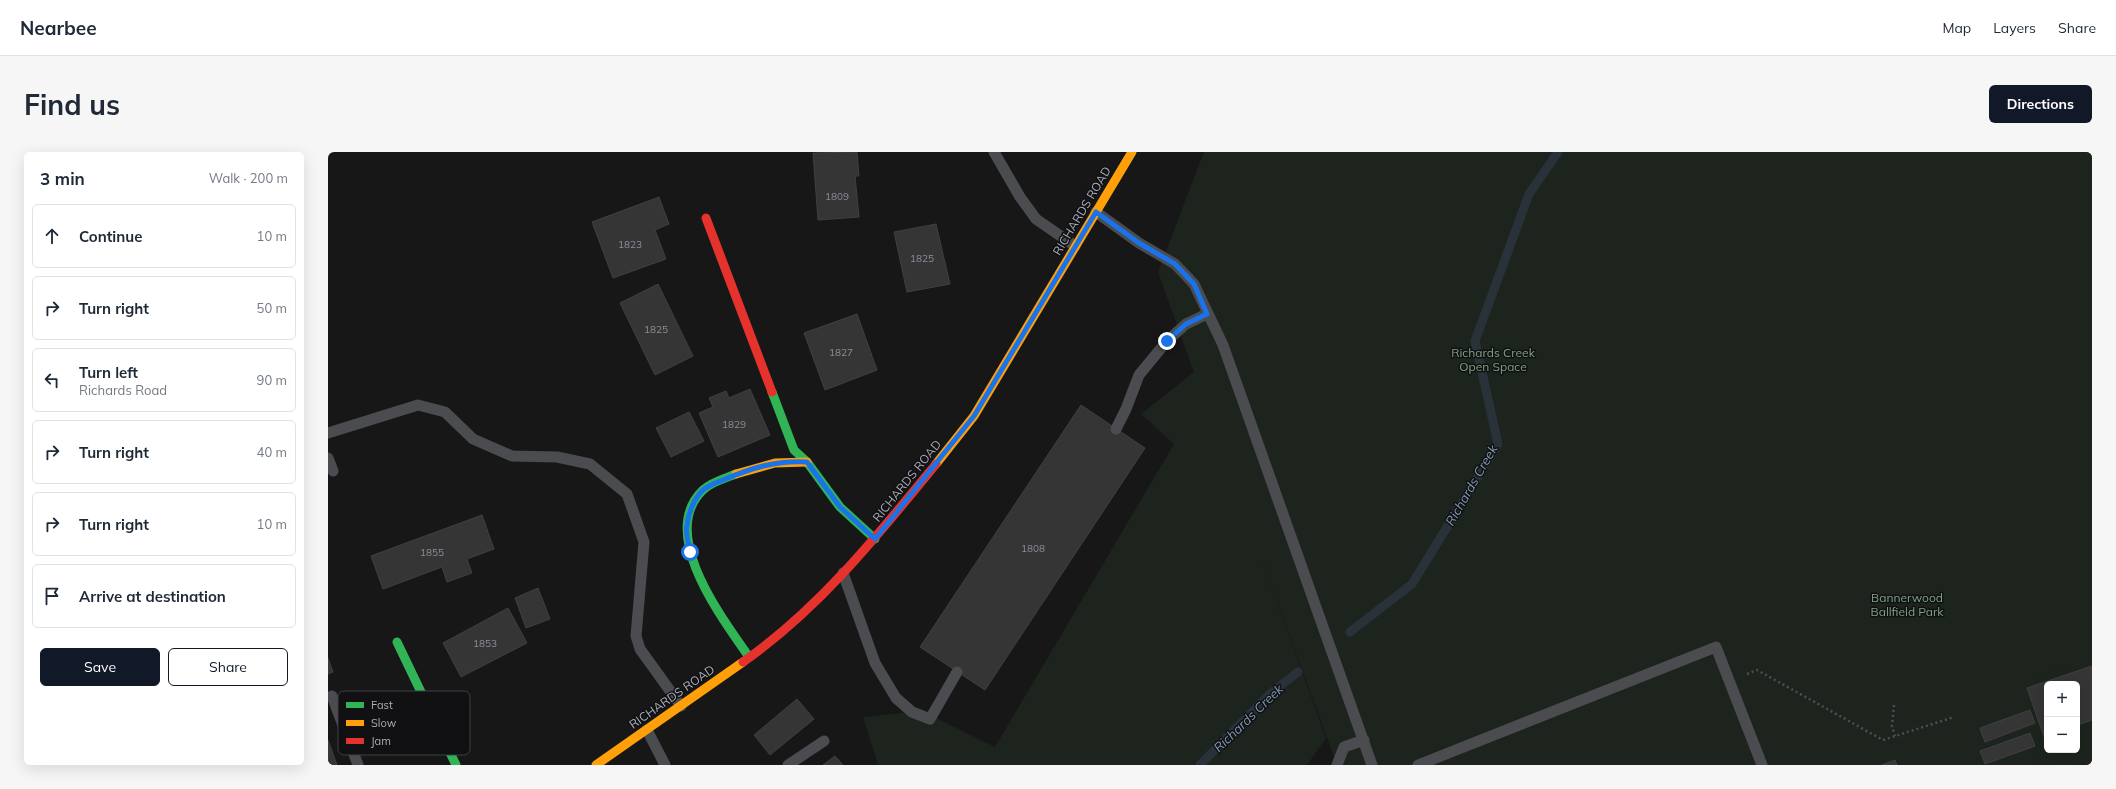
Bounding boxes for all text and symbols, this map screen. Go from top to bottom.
text: Nearbee [20,16,97,40]
text: Map [1942,19,1971,37]
text: Layers [1993,19,2036,37]
text: Share [2058,19,2096,37]
button: Directions [1989,85,2092,123]
text: Find us [24,87,120,122]
street label: RICHARDS ROAD [1049,164,1114,258]
text: 3 min [40,168,85,189]
text: Walk · 200 m [209,170,288,186]
house number: 1809 [825,190,849,203]
icon: ahead [41,225,63,247]
text: Continue [79,227,142,246]
text: 10 m [257,228,287,244]
house number: 1823 [618,238,642,251]
house number: 1825 [910,252,934,265]
icon: right [41,297,63,319]
text: Turn right [79,299,149,318]
text: 50 m [257,300,287,316]
house number: 1825 [644,323,668,336]
route end [1158,332,1176,350]
park label: Richards Creek Open Space [1451,345,1536,374]
house number: 1827 [829,346,853,359]
text: Turn left [79,363,138,382]
icon: left [41,369,63,391]
text: 90 m [257,372,287,388]
text: Richards Road [79,382,167,398]
house number: 1829 [722,418,746,431]
street label: RICHARDS ROAD [869,437,944,525]
icon: right [41,441,63,463]
water label: Richards Creek [1441,442,1501,528]
text: Turn right [79,443,149,462]
text: 40 m [257,444,287,460]
icon: right [41,513,63,535]
text: Turn right [79,515,149,534]
text: 10 m [257,516,287,532]
house number: 1808 [1021,542,1045,555]
route start [681,543,699,561]
house number: 1855 [420,546,444,559]
icon: arrive [41,585,63,607]
text: Arrive at destination [79,587,226,606]
park label: Bannerwood Ballfield Park [1871,590,1944,619]
house number: 1853 [473,637,497,650]
button: Save [40,648,160,686]
button: Share [168,648,288,686]
street label: RICHARDS ROAD [626,662,717,732]
water label: Richards Creek [1210,681,1286,755]
map controls [2044,681,2080,753]
button: + [2044,681,2080,717]
legend [338,691,470,755]
text: Fast [371,698,393,712]
text: Slow [371,716,397,730]
button: − [2044,717,2080,753]
text: Jam [371,734,391,748]

